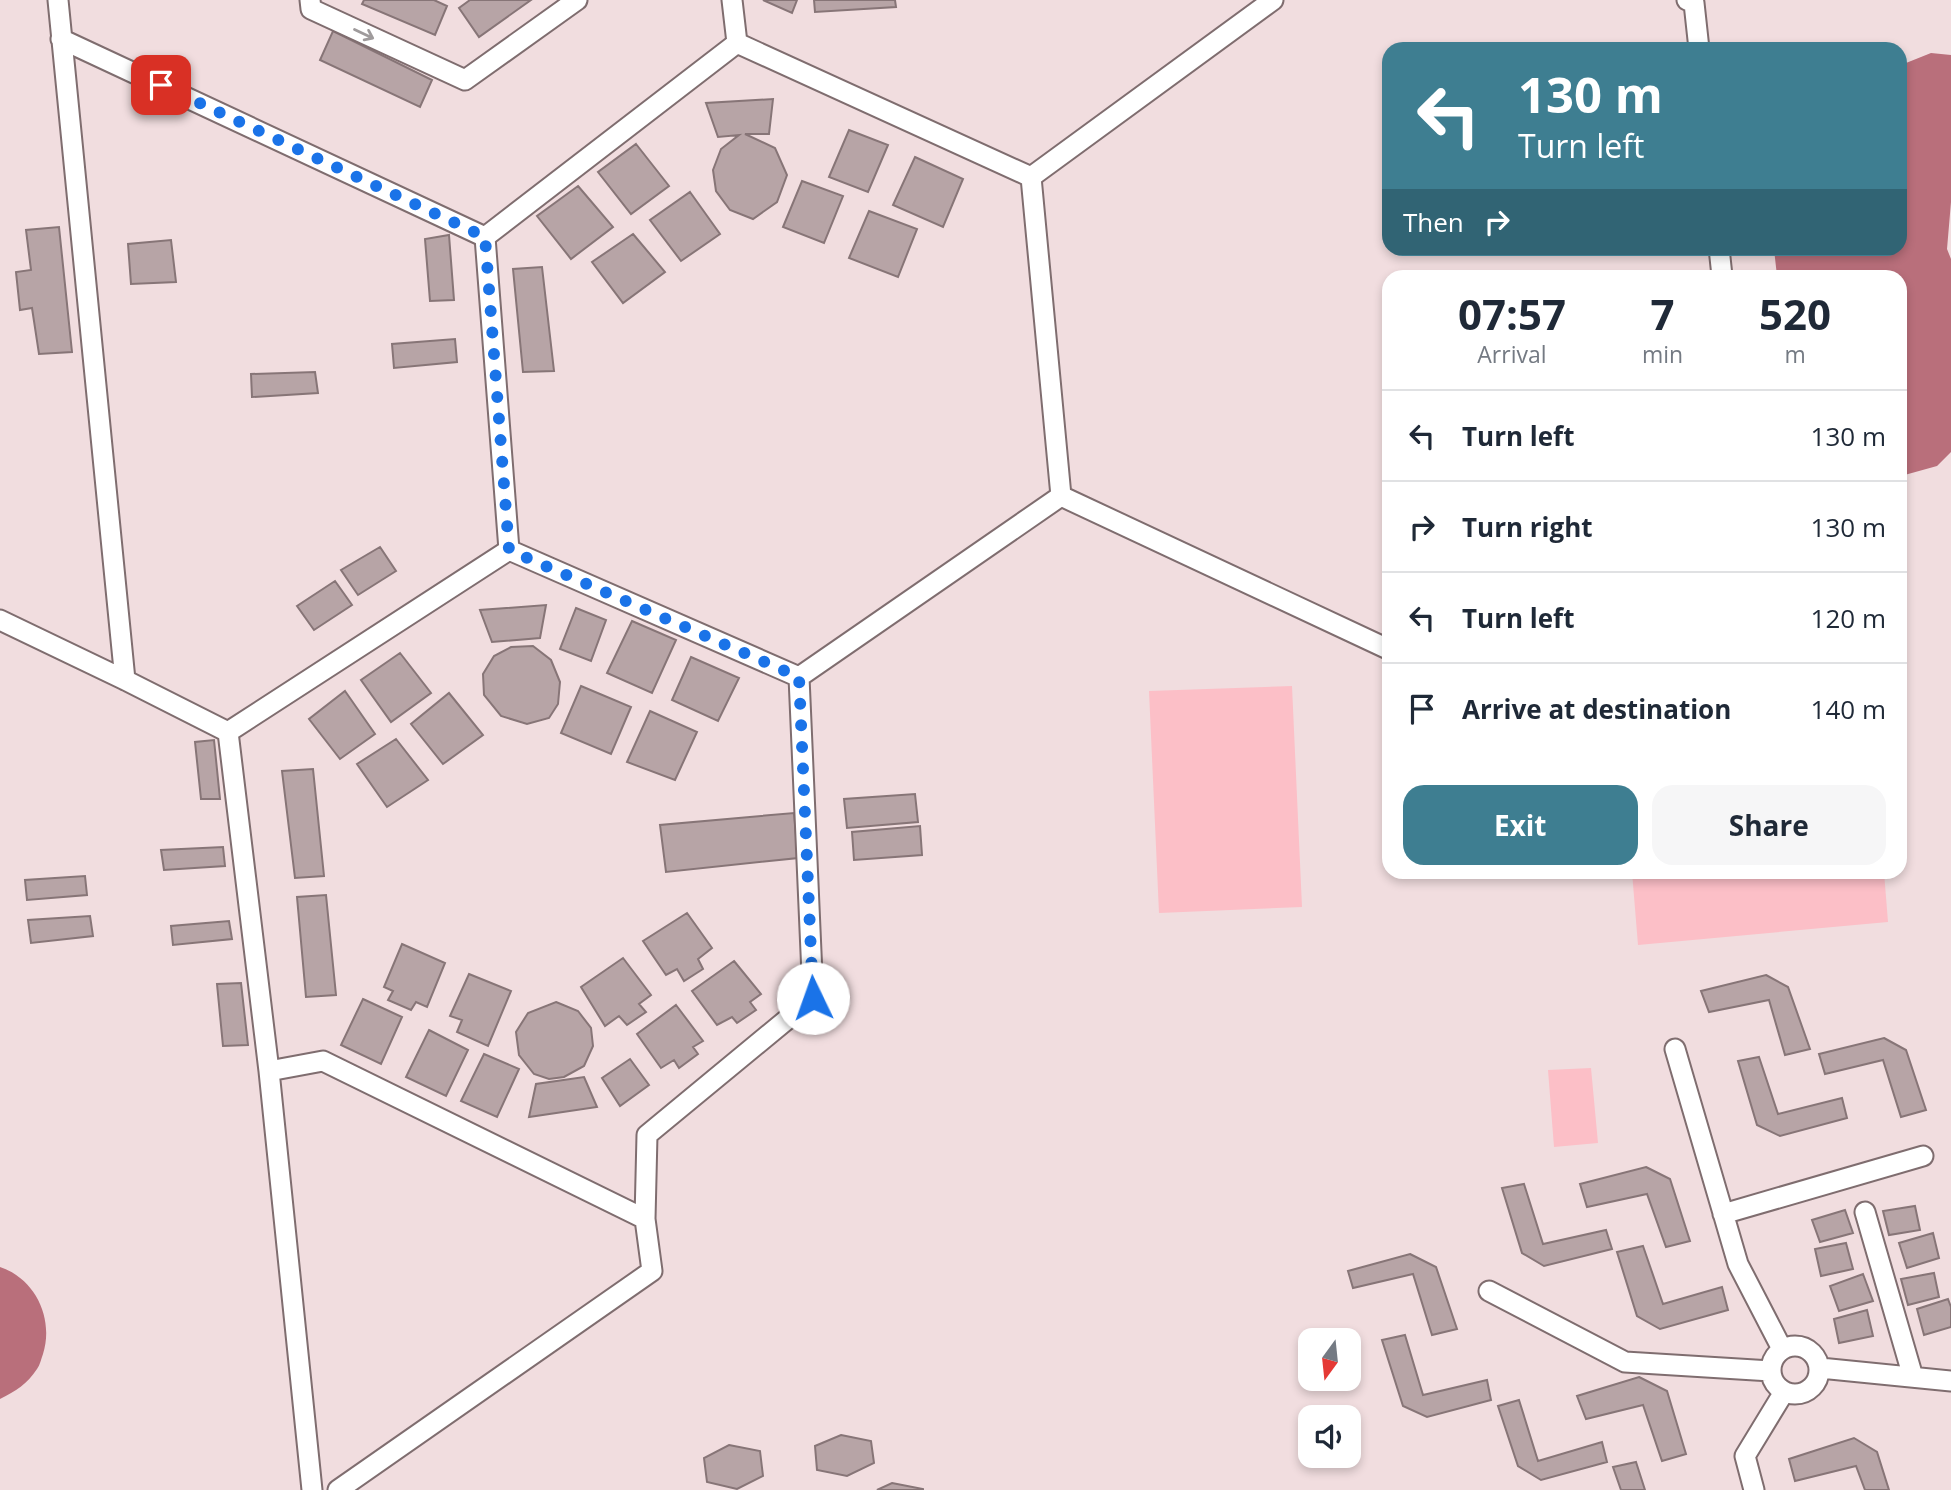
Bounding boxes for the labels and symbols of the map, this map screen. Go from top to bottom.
one-way arrow [353,28,374,41]
pin [131,55,191,115]
position arrow [776,961,850,1035]
north arrow [1298,1328,1362,1391]

